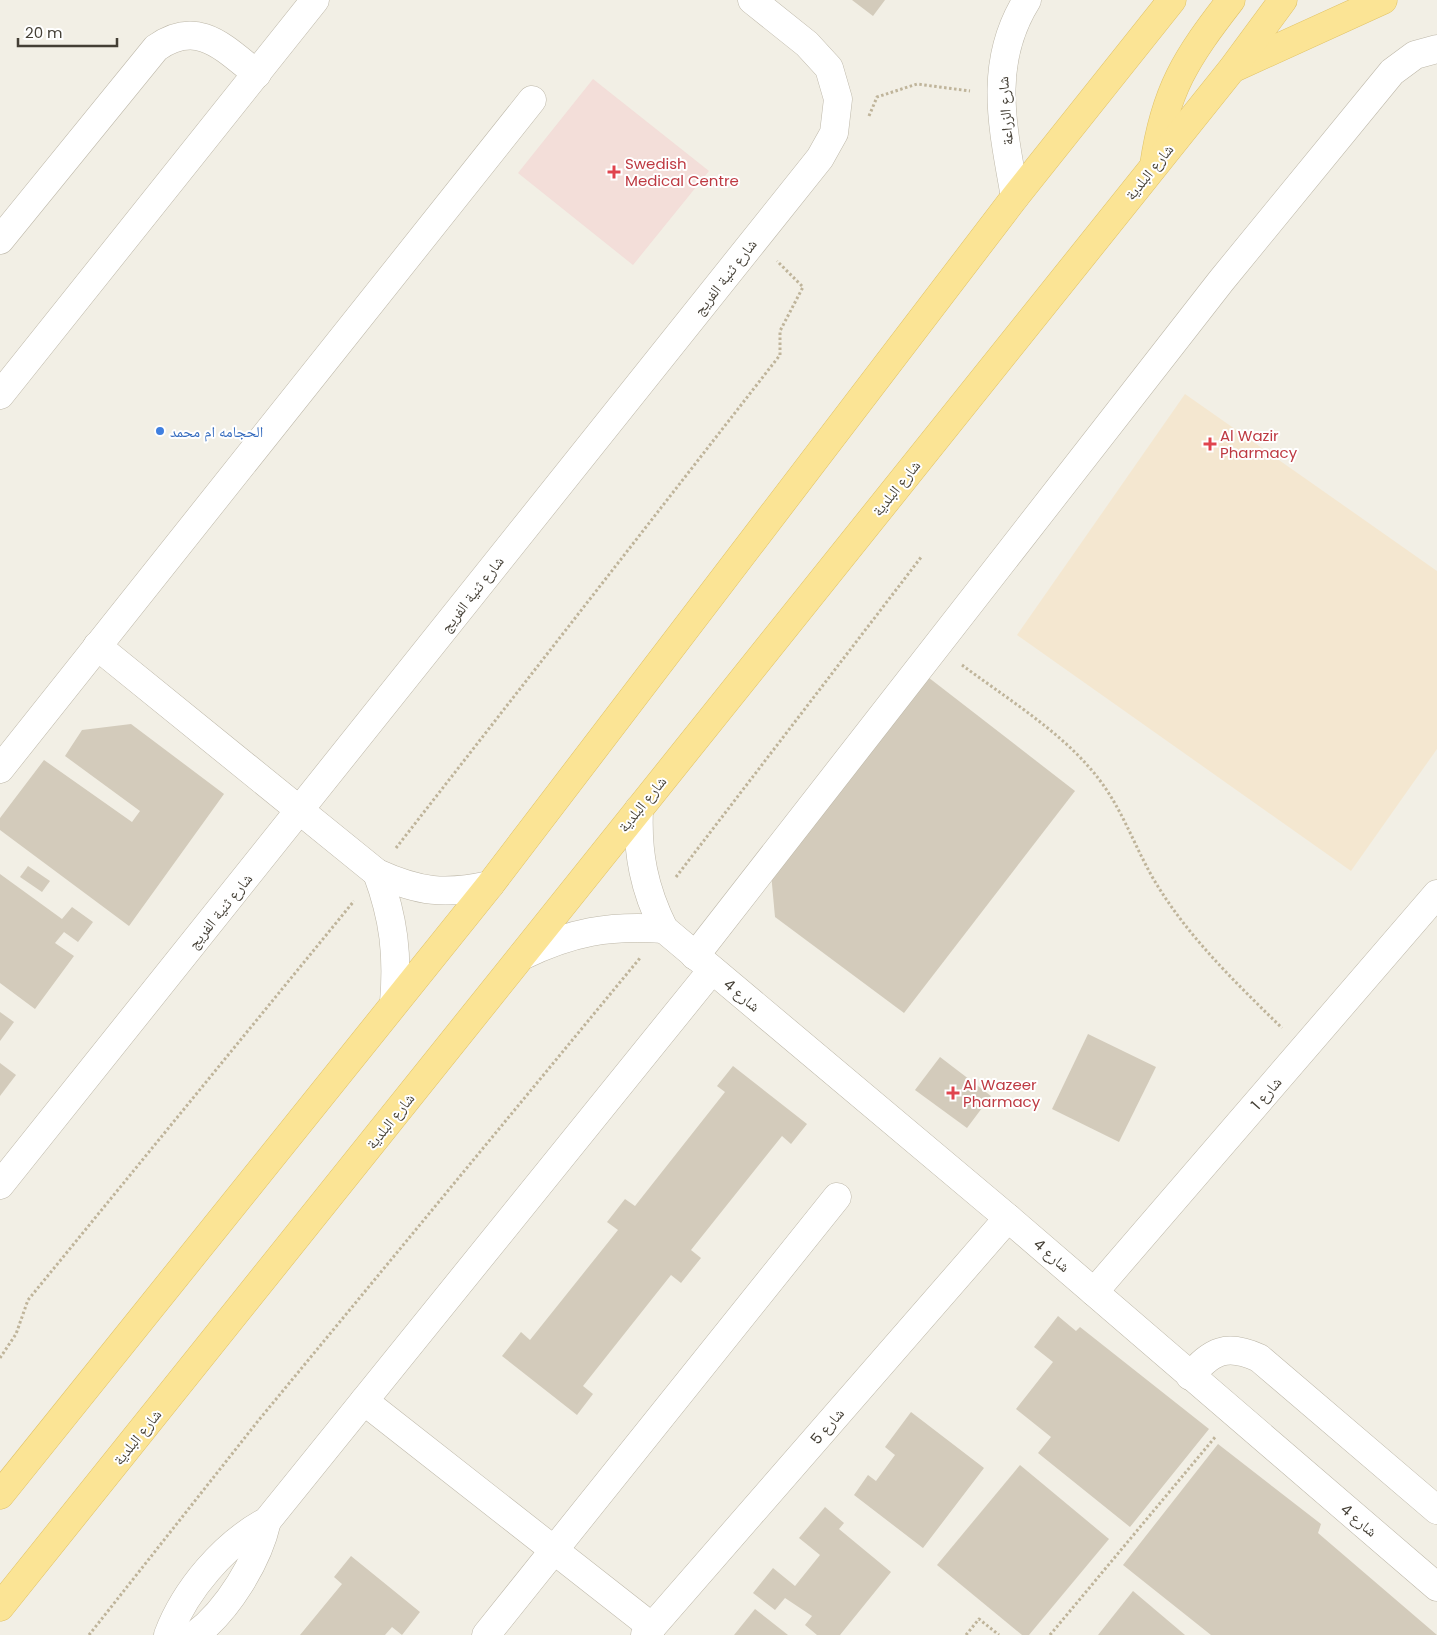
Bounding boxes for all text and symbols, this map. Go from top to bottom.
scale bar [18,15,116,47]
text: 20 m [25,22,63,43]
street label: شارع الزراعة [992,76,1018,146]
street label: شارع البلدية [1120,140,1178,204]
place label: Swedish Medical Centre [625,153,739,191]
marker: Swedish Medical Centre [607,165,621,179]
street label: شارع ثنية الفريج [688,234,762,320]
place label: الحجامه ام محمد [170,421,263,442]
marker: الحجامه ام محمد [154,425,166,437]
place label: Al Wazir Pharmacy [1220,425,1298,463]
marker: Al Wazir Pharmacy [1204,438,1216,450]
street label: شارع البلدية [867,456,925,520]
street label: شارع ثنية الفريج [435,551,509,637]
street label: شارع البلدية [613,772,671,836]
street label: شارع ثنية الفريج [183,869,257,953]
street label: شارع 4 [719,973,765,1017]
street label: شارع 1 [1246,1072,1286,1114]
place label: Al Wazeer Pharmacy [963,1074,1041,1112]
marker: Al Wazeer Pharmacy [947,1087,959,1099]
street label: شارع البلدية [361,1089,419,1153]
street label: شارع 4 [1029,1233,1075,1277]
street label: شارع 5 [805,1403,849,1449]
street label: شارع البلدية [108,1405,166,1469]
street label: شارع 4 [1336,1498,1382,1542]

